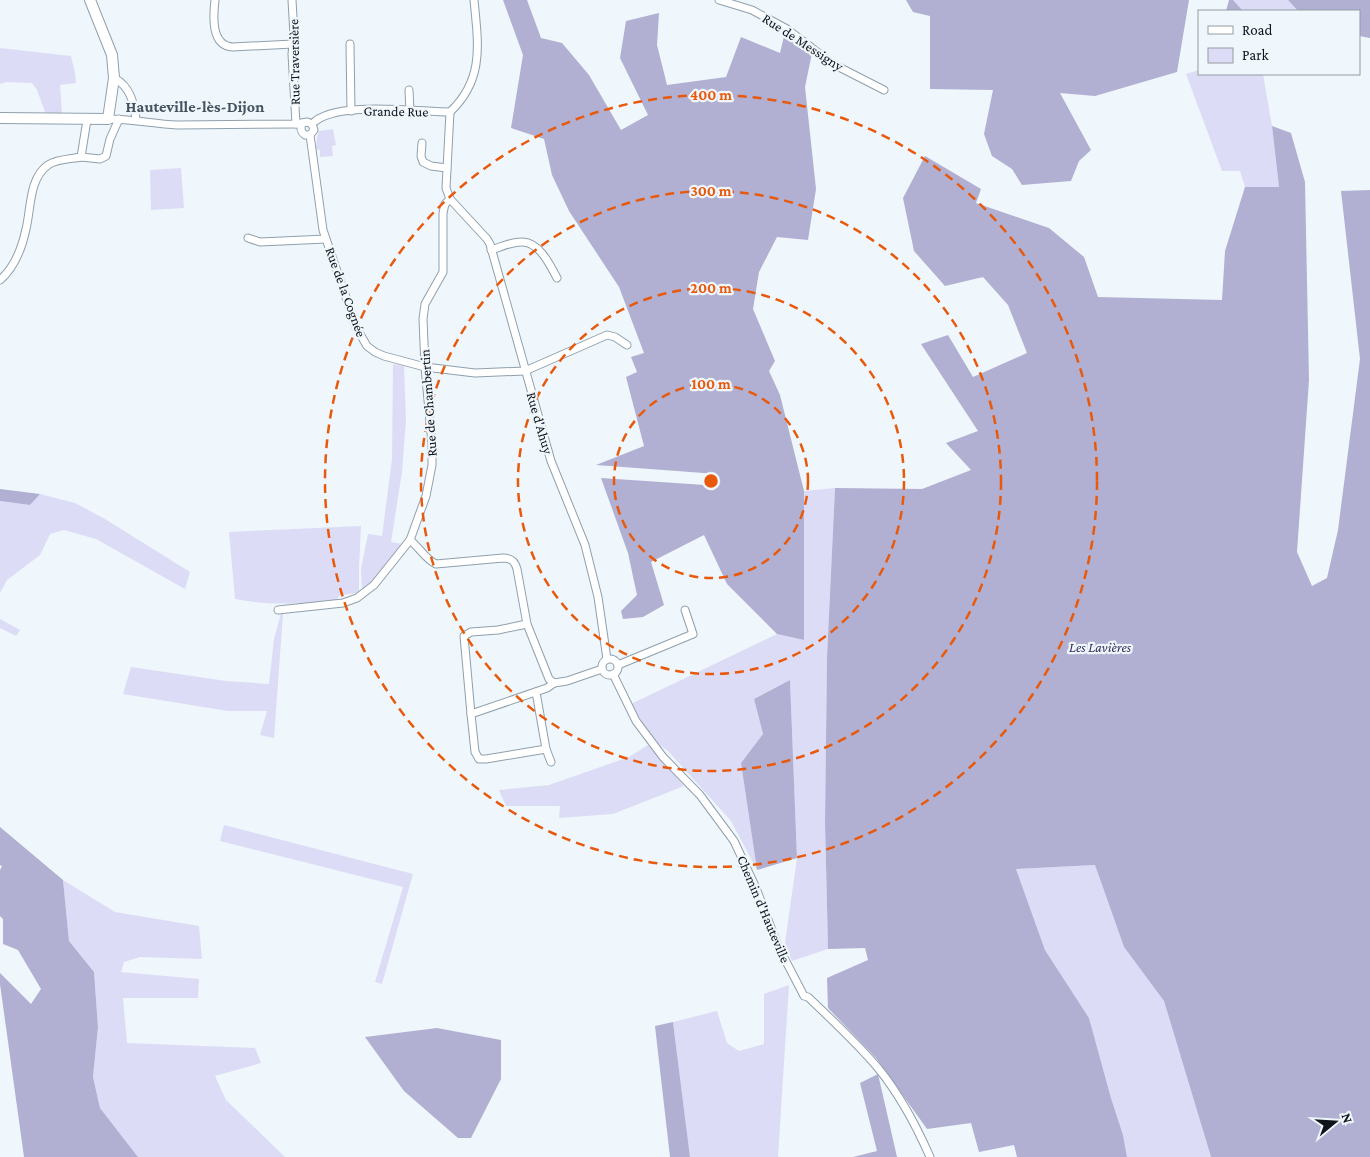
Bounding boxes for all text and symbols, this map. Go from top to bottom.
street label: Rue de Messigny [760,10,847,74]
legend [1198,10,1360,75]
street label: Rue Traversière [285,19,303,105]
text: Road [1242,22,1273,38]
text: Park [1242,47,1269,63]
text: 400 m [690,87,732,103]
district label: Hauteville-lès-Dijon [126,98,264,116]
street label: Grande Rue [363,102,429,120]
text: 300 m [690,183,732,199]
street label: Rue de la Cognée [322,245,370,339]
text: 200 m [690,280,732,296]
street label: Rue de Chambertin [416,348,440,457]
text: 100 m [691,376,731,392]
street label: Rue d'Ahuy [524,390,557,456]
centre of rings [702,472,720,490]
park label: Les Lavières [1069,639,1132,655]
street label: Chemin d'Hauteville [734,853,794,965]
north arrow [1310,1097,1360,1147]
text: N [1338,1111,1357,1125]

